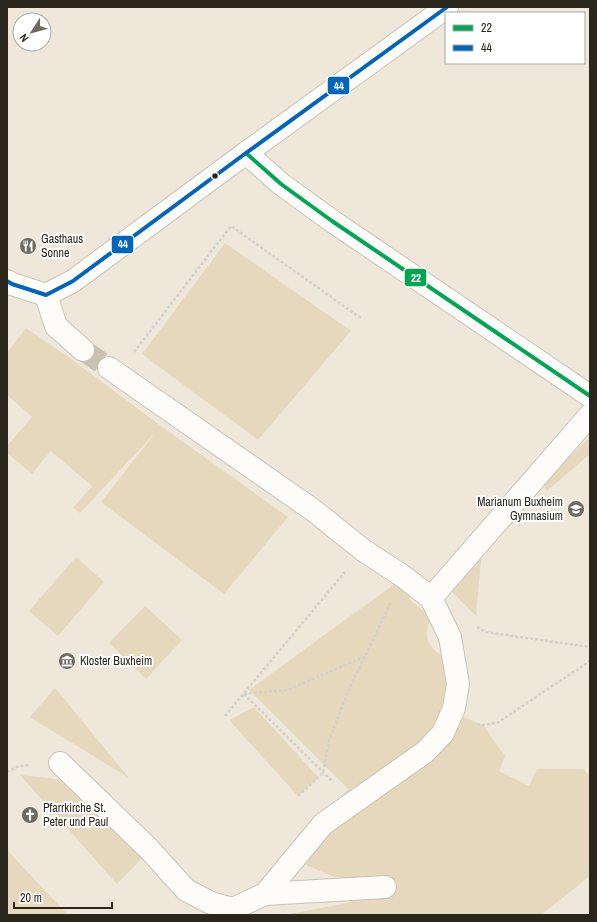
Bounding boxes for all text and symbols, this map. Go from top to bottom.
north arrow [12,12,52,52]
legend [445,12,585,64]
text: 22 [481,20,492,36]
text: N [16,31,31,45]
text: 44 [481,40,492,56]
line badge: 44 [327,76,350,95]
text: 44 [334,79,344,93]
unlabelled marker [210,171,220,181]
place label: Gasthaus Sonne [41,231,83,261]
line badge: 44 [111,235,134,254]
restaurant icon: Gasthaus Sonne [18,236,38,256]
text: 44 [118,237,128,251]
line badge: 22 [404,268,427,287]
text: 22 [411,271,421,285]
place label: Marianum Buxheim Gymnasium [477,494,563,524]
school or university icon: Marianum Buxheim Gymnasium [566,499,586,519]
museum icon: Kloster Buxheim [57,651,77,671]
place label: Kloster Buxheim [80,653,152,669]
place label: Pfarrkirche St. Peter und Paul [43,800,108,830]
church icon: Pfarrkirche St. Peter und Paul [20,805,40,825]
scale bar [14,884,112,910]
text: 20 m [20,890,42,906]

